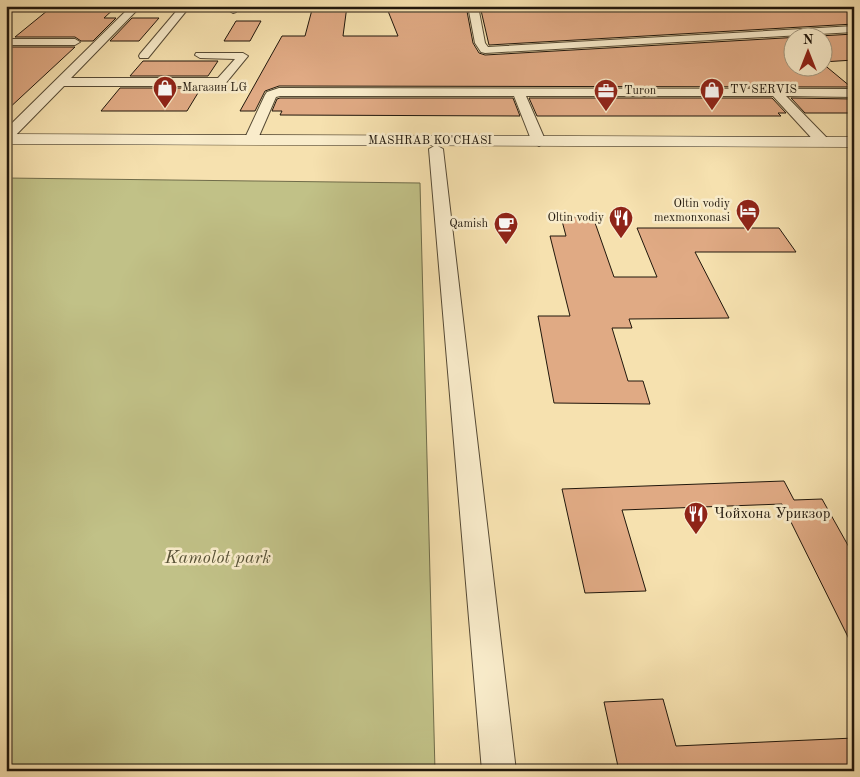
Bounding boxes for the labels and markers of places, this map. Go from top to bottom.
shop icon: Магазин LG [152,75,178,109]
shop icon: TV SERVIS [699,77,725,111]
office icon: Turon [593,78,619,112]
place label: Магазин LG [182,82,247,94]
place label: TV SERVIS [730,84,797,96]
place label: Turon [624,85,657,97]
place label: Oltin vodiy mexmonxonasi [654,198,731,224]
hotel icon: Oltin vodiy mexmonxonasi [735,198,761,232]
restaurant icon: Oltin vodiy [608,205,634,239]
cafe icon: Qamish [493,211,519,245]
place label: Oltin vodiy [547,212,605,224]
place label: Qamish [449,218,488,230]
restaurant icon: Чойхона Урикзор [683,501,709,535]
place label: Чойхона Урикзор [714,507,831,522]

